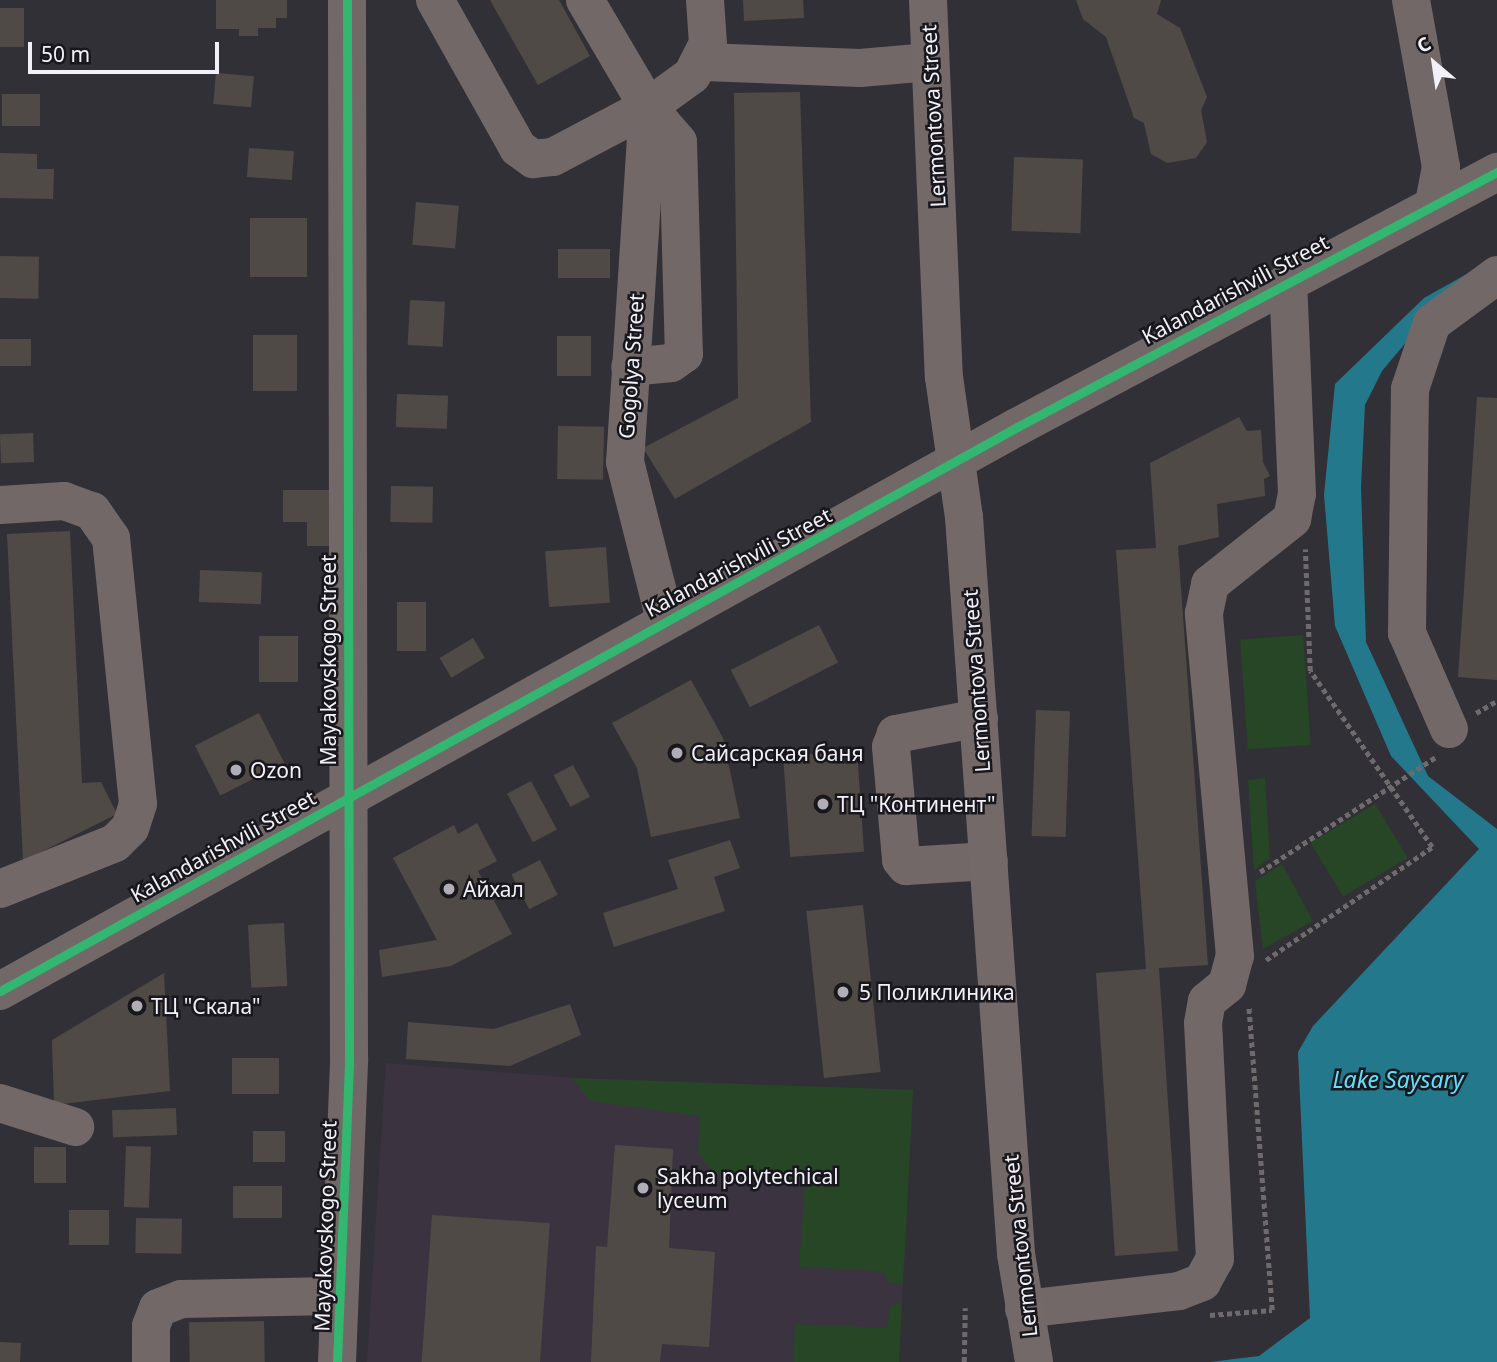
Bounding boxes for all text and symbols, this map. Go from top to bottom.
street label: Lermontova Street [916,24,950,208]
scale bar [32,28,222,72]
north arrow [1399,28,1469,98]
text: С [1412,30,1435,59]
text: 50 m [41,40,90,68]
street label: Kalandarishvili Street [1137,229,1333,349]
street label: Gogolya Street [613,292,649,440]
street label: Kalandarishvili Street [640,502,836,622]
street label: Mayakovskogo Street [315,554,341,766]
street label: Lermontova Street [957,589,995,773]
place label: Сайсарская баня [691,740,864,766]
marker: Сайсарская баня [669,745,685,761]
place label: Ozon [250,757,302,783]
marker: Ozon [228,762,244,778]
street label: Kalandarishvili Street [126,785,320,907]
place label: ТЦ "Континент" [837,791,995,817]
marker: ТЦ "Континент" [815,796,831,812]
place label: Айхал [463,876,524,902]
marker: Айхал [441,881,457,897]
place label: 5 Поликлиника [859,979,1015,1005]
marker: 5 Поликлиника [833,982,853,1002]
place label: ТЦ "Скала" [151,993,260,1019]
marker: ТЦ "Скала" [129,998,145,1014]
water label: Lake Saysary [1333,1065,1463,1093]
street label: Mayakovskogo Street [309,1120,341,1332]
street label: Lermontova Street [998,1154,1042,1338]
place label: Sakha polytechical lyceum [657,1163,839,1213]
marker: Sakha polytechical lyceum [635,1180,651,1196]

